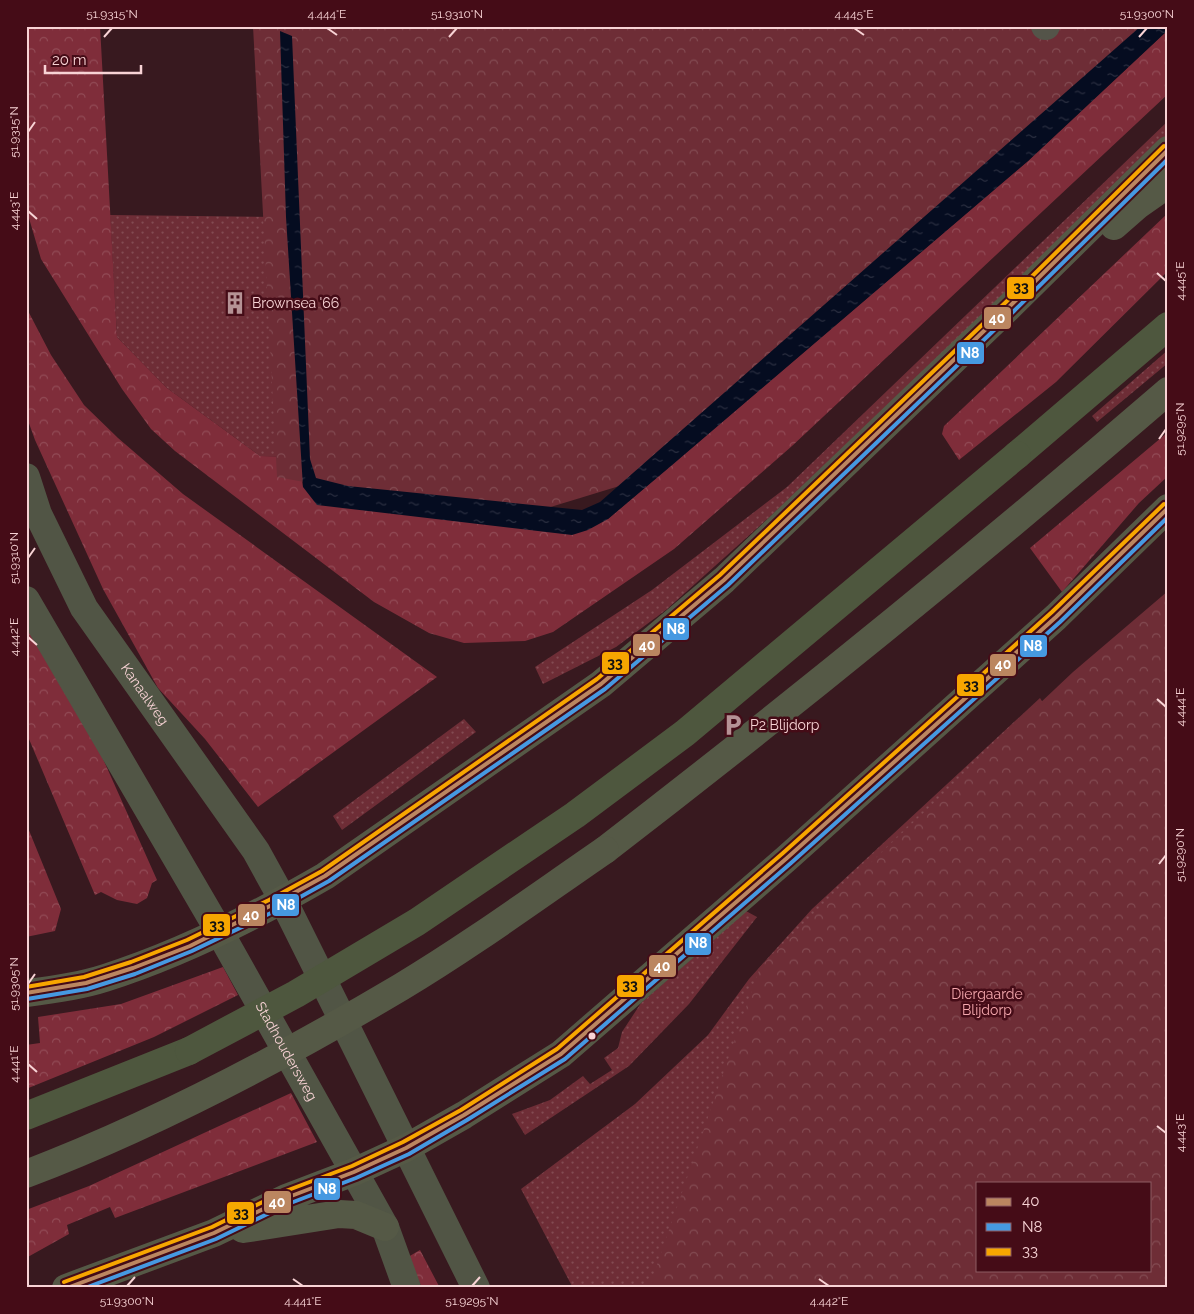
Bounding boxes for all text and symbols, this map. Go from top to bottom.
text: 51.9315°N [86,7,138,21]
text: 4.444°E [308,7,346,21]
text: 51.9310°N [431,7,483,21]
text: 4.445°E [835,7,873,21]
text: 51.9300°N [1120,7,1174,21]
scale bar [45,42,141,74]
text: 20 m [52,51,87,69]
text: 51.9315°N [7,106,21,158]
text: 4.443°E [7,192,21,230]
text: 4.445°E [1173,262,1187,300]
line badge: 33 [1006,276,1035,300]
text: 33 [1013,279,1029,295]
building icon: Brownsea '66 [222,290,248,316]
place label: Brownsea '66 [252,295,339,311]
line badge: 40 [983,306,1012,330]
text: 40 [989,310,1005,326]
line badge: N8 [956,341,985,365]
text: N8 [960,345,980,361]
text: 51.9295°N [1173,402,1187,456]
text: 51.9310°N [7,532,21,584]
line badge: N8 [662,617,690,641]
text: 4.442°E [7,618,21,656]
text: N8 [666,621,686,637]
line badge: 40 [632,633,661,657]
line badge: N8 [1019,634,1048,658]
text: 40 [639,637,655,653]
text: N8 [1023,638,1043,654]
line badge: 33 [601,651,630,675]
line badge: 40 [989,653,1017,677]
text: 33 [607,655,623,671]
text: 40 [995,656,1011,672]
street label: Kanaalweg [118,660,172,728]
line badge: 33 [956,673,985,697]
text: 33 [963,677,979,693]
text: 4.444°E [1173,688,1187,726]
parking icon: P2 Blijdorp [720,712,746,738]
place label: P2 Blijdorp [750,717,820,733]
text: 51.9290°N [1173,828,1187,882]
line badge: N8 [271,893,300,917]
text: N8 [276,897,296,913]
line badge: 40 [237,903,266,927]
text: 40 [243,907,259,923]
line badge: 33 [202,913,231,937]
text: 33 [209,917,225,933]
line badge: N8 [684,932,712,956]
text: N8 [688,935,708,951]
line badge: 40 [648,954,677,978]
text: 51.9305°N [7,957,21,1011]
text: 40 [654,958,670,974]
line badge: 33 [616,974,645,998]
text: 33 [622,977,638,993]
park label: Diergaarde Blijdorp [951,986,1023,1018]
street label: Stadhoudersweg [252,999,320,1103]
unlabelled marker [587,1031,597,1041]
text: 4.441°E [7,1045,21,1083]
text: 4.443°E [1173,1114,1187,1152]
line badge: N8 [313,1177,341,1201]
text: N8 [317,1181,337,1197]
legend [976,1182,1152,1272]
line badge: 40 [263,1190,292,1214]
text: 40 [1022,1192,1039,1210]
text: 40 [269,1194,285,1210]
line badge: 33 [226,1201,255,1225]
text: 33 [233,1205,249,1221]
text: N8 [1022,1218,1043,1236]
text: 33 [1022,1242,1038,1260]
text: 51.9300°N [100,1294,154,1308]
text: 4.441°E [284,1294,322,1308]
text: 51.9295°N [445,1294,499,1308]
text: 4.442°E [810,1294,848,1308]

